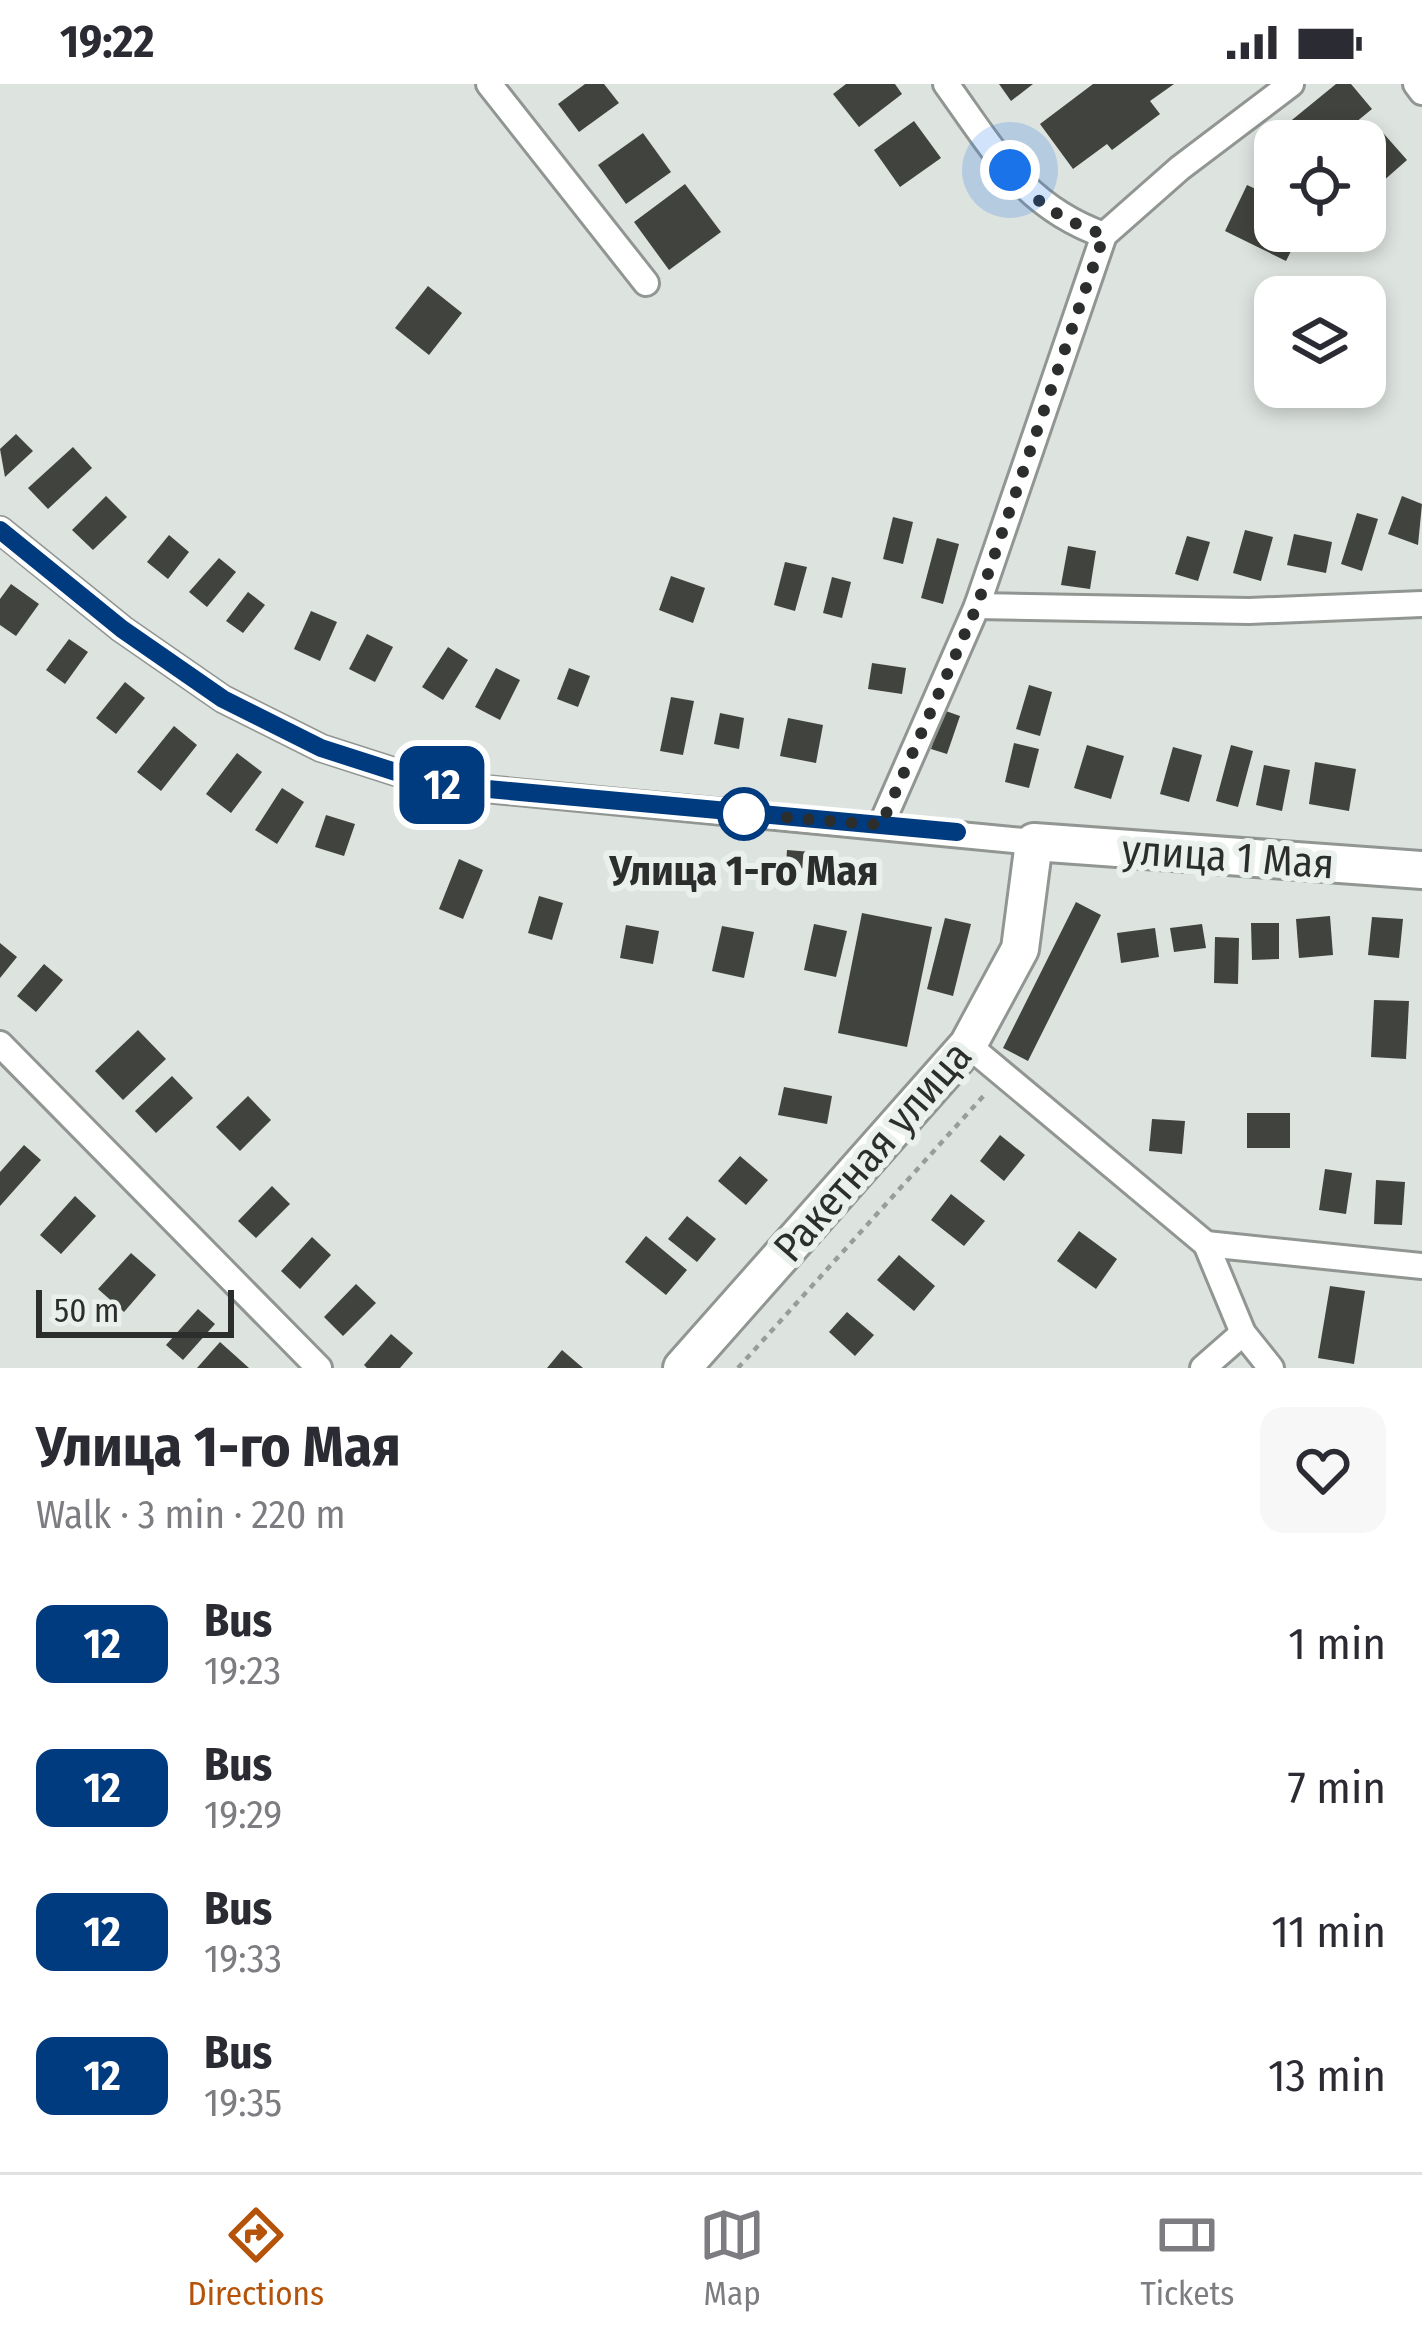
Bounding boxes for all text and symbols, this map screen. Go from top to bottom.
text: 19:22 [60,15,154,69]
map controls [1254,120,1386,408]
button: locate [1254,120,1386,252]
your location [980,140,1040,200]
button: layers [1254,276,1386,408]
line badge: 12 [388,746,496,824]
text: 12 [423,760,461,810]
marker: Улица 1-го Мая [719,789,769,839]
street label: улица 1 Мая [1120,825,1336,889]
place label: Улица 1-го Мая [609,846,878,896]
street label: Ракетная улица [764,1031,982,1272]
scale bar [36,1284,234,1337]
text: 50 m [54,1291,119,1331]
button: heart [1260,1407,1386,1533]
text: Улица 1-го Мая [36,1413,401,1481]
text: Walk · 3 min · 220 m [36,1492,345,1538]
text: Bus [204,1594,272,1648]
text: 1 min [1288,1617,1386,1671]
text: 12 [83,1619,121,1669]
text: 19:23 [204,1648,281,1694]
text: Bus [204,1738,272,1792]
text: 7 min [1288,1761,1386,1815]
text: 12 [83,1763,121,1813]
text: 19:29 [204,1792,282,1838]
text: Bus [204,1882,272,1936]
text: 11 min [1271,1905,1386,1959]
text: 12 [83,1907,121,1957]
text: 19:33 [204,1936,282,1982]
text: Bus [204,2026,272,2080]
text: 13 min [1268,2049,1386,2103]
text: 12 [83,2051,121,2101]
text: 19:35 [204,2080,282,2126]
tab: Directions [188,2202,324,2314]
tab: Map [699,2202,765,2314]
tab: Tickets [1140,2202,1234,2314]

